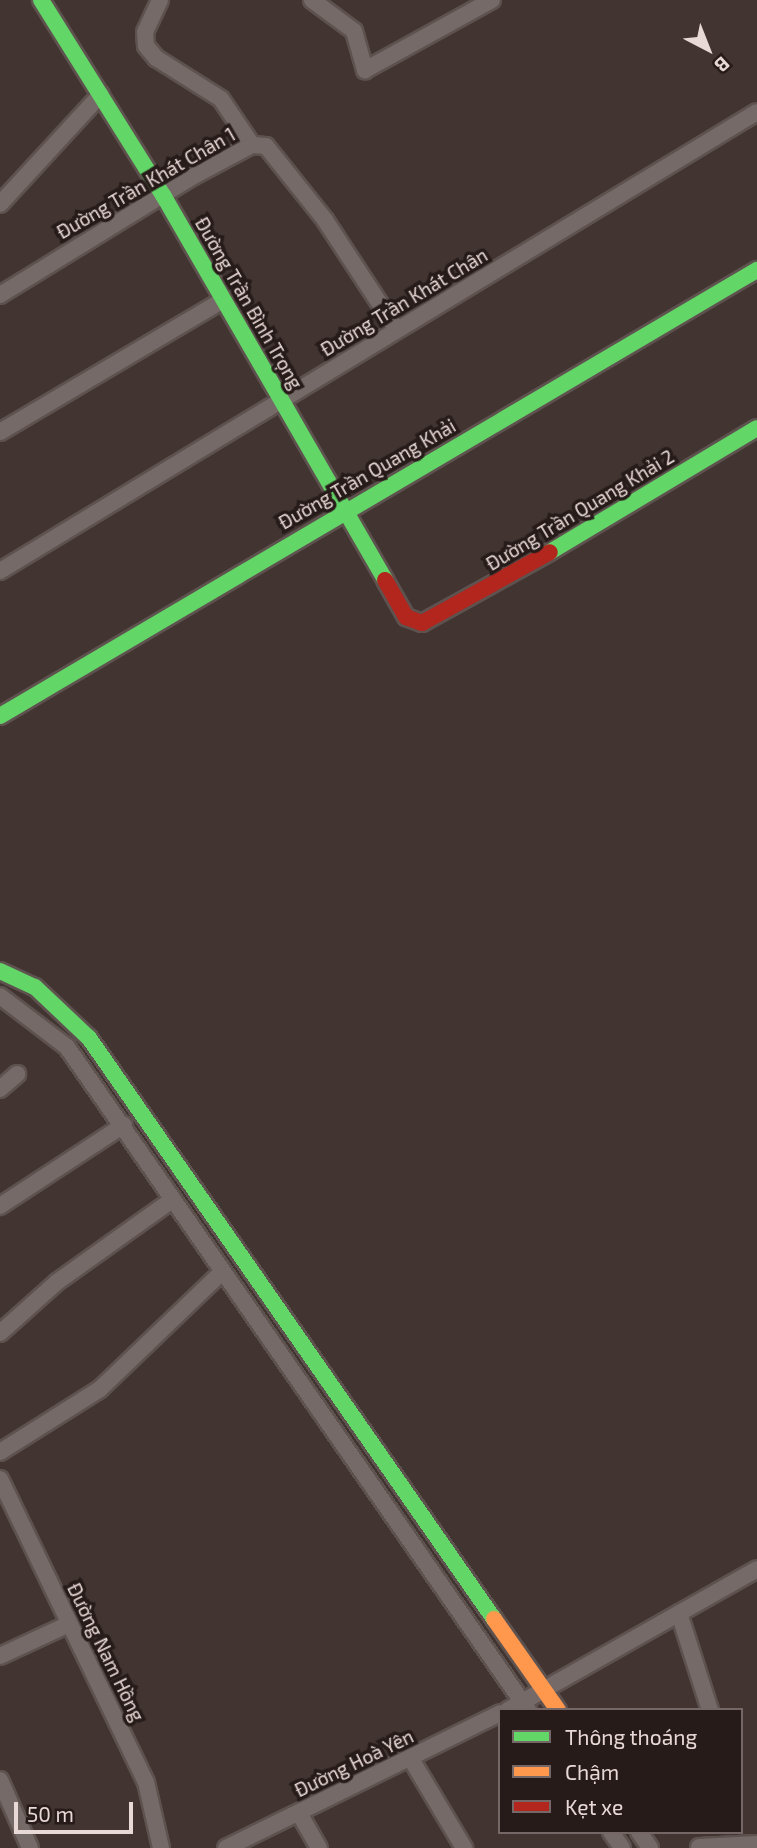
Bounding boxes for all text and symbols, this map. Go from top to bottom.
north arrow [673,14,743,84]
text: B [710,52,735,78]
street label: Đường Trần Khát Chân 1 [52,122,240,244]
street label: Đường Trần Bình Trọng [190,213,308,393]
street label: Đường Trần Khát Chân [316,243,492,361]
street label: Đường Trần Quang Khải [274,414,460,534]
street label: Đường Trần Quang Khải 2 [482,445,678,575]
street label: Đường Nam Hồng [63,1579,149,1725]
legend [498,1708,743,1834]
street label: Đường Hoà Yên [291,1724,417,1802]
text: Thông thoáng [565,1724,697,1749]
text: Chậm [565,1759,619,1784]
scale bar [18,1788,136,1832]
text: Kẹt xe [565,1794,623,1819]
text: 50 m [27,1801,74,1826]

